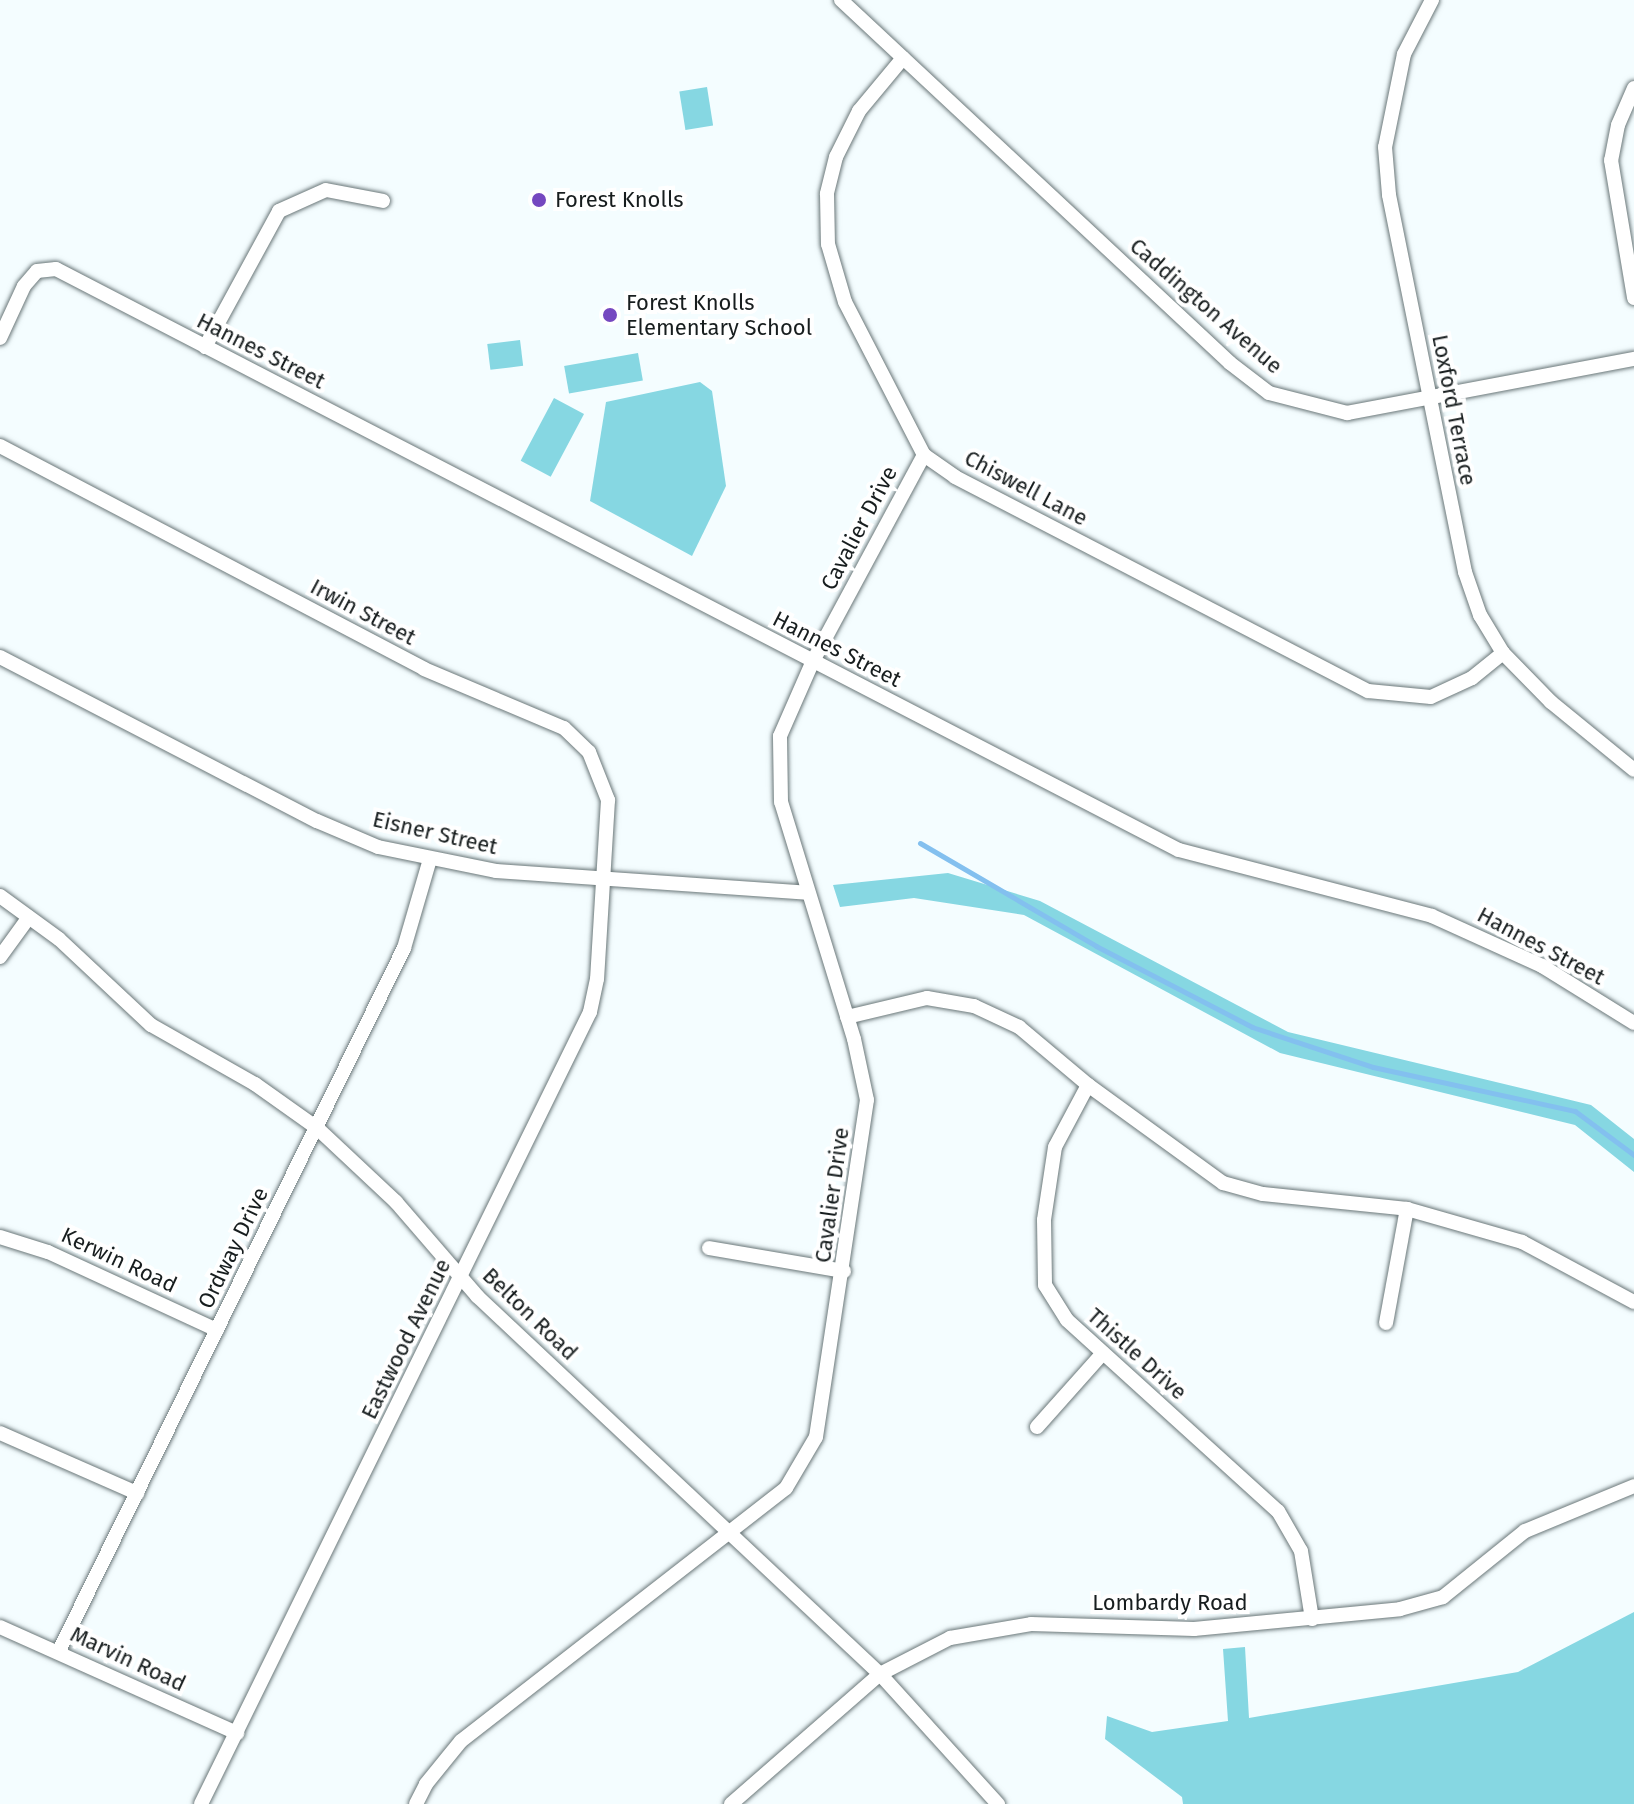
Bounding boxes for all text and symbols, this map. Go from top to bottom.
place label: Forest Knolls [555,187,684,213]
marker: Forest Knolls [530,191,548,209]
street label: Caddington Avenue [1124,233,1288,379]
place label: Forest Knolls Elementary School [626,289,812,340]
marker: Forest Knolls Elementary School [601,306,619,324]
street label: Hannes Street [192,307,330,395]
street label: Loxford Terrace [1426,332,1482,488]
street label: Chiswell Lane [960,445,1092,531]
street label: Cavalier Drive [815,462,903,594]
street label: Irwin Street [306,573,420,651]
street label: Hannes Street [768,605,906,693]
street label: Eisner Street [370,806,500,860]
street label: Hannes Street [1473,901,1609,991]
street label: Cavalier Drive [809,1126,855,1264]
street label: Ordway Drive [192,1183,274,1313]
street label: Kerwin Road [57,1222,181,1298]
street label: Eastwood Avenue [356,1255,456,1423]
street label: Belton Road [477,1262,583,1366]
street label: Thistle Drive [1082,1303,1192,1405]
street label: Lombardy Road [1092,1590,1248,1616]
street label: Marvin Road [66,1621,190,1697]

